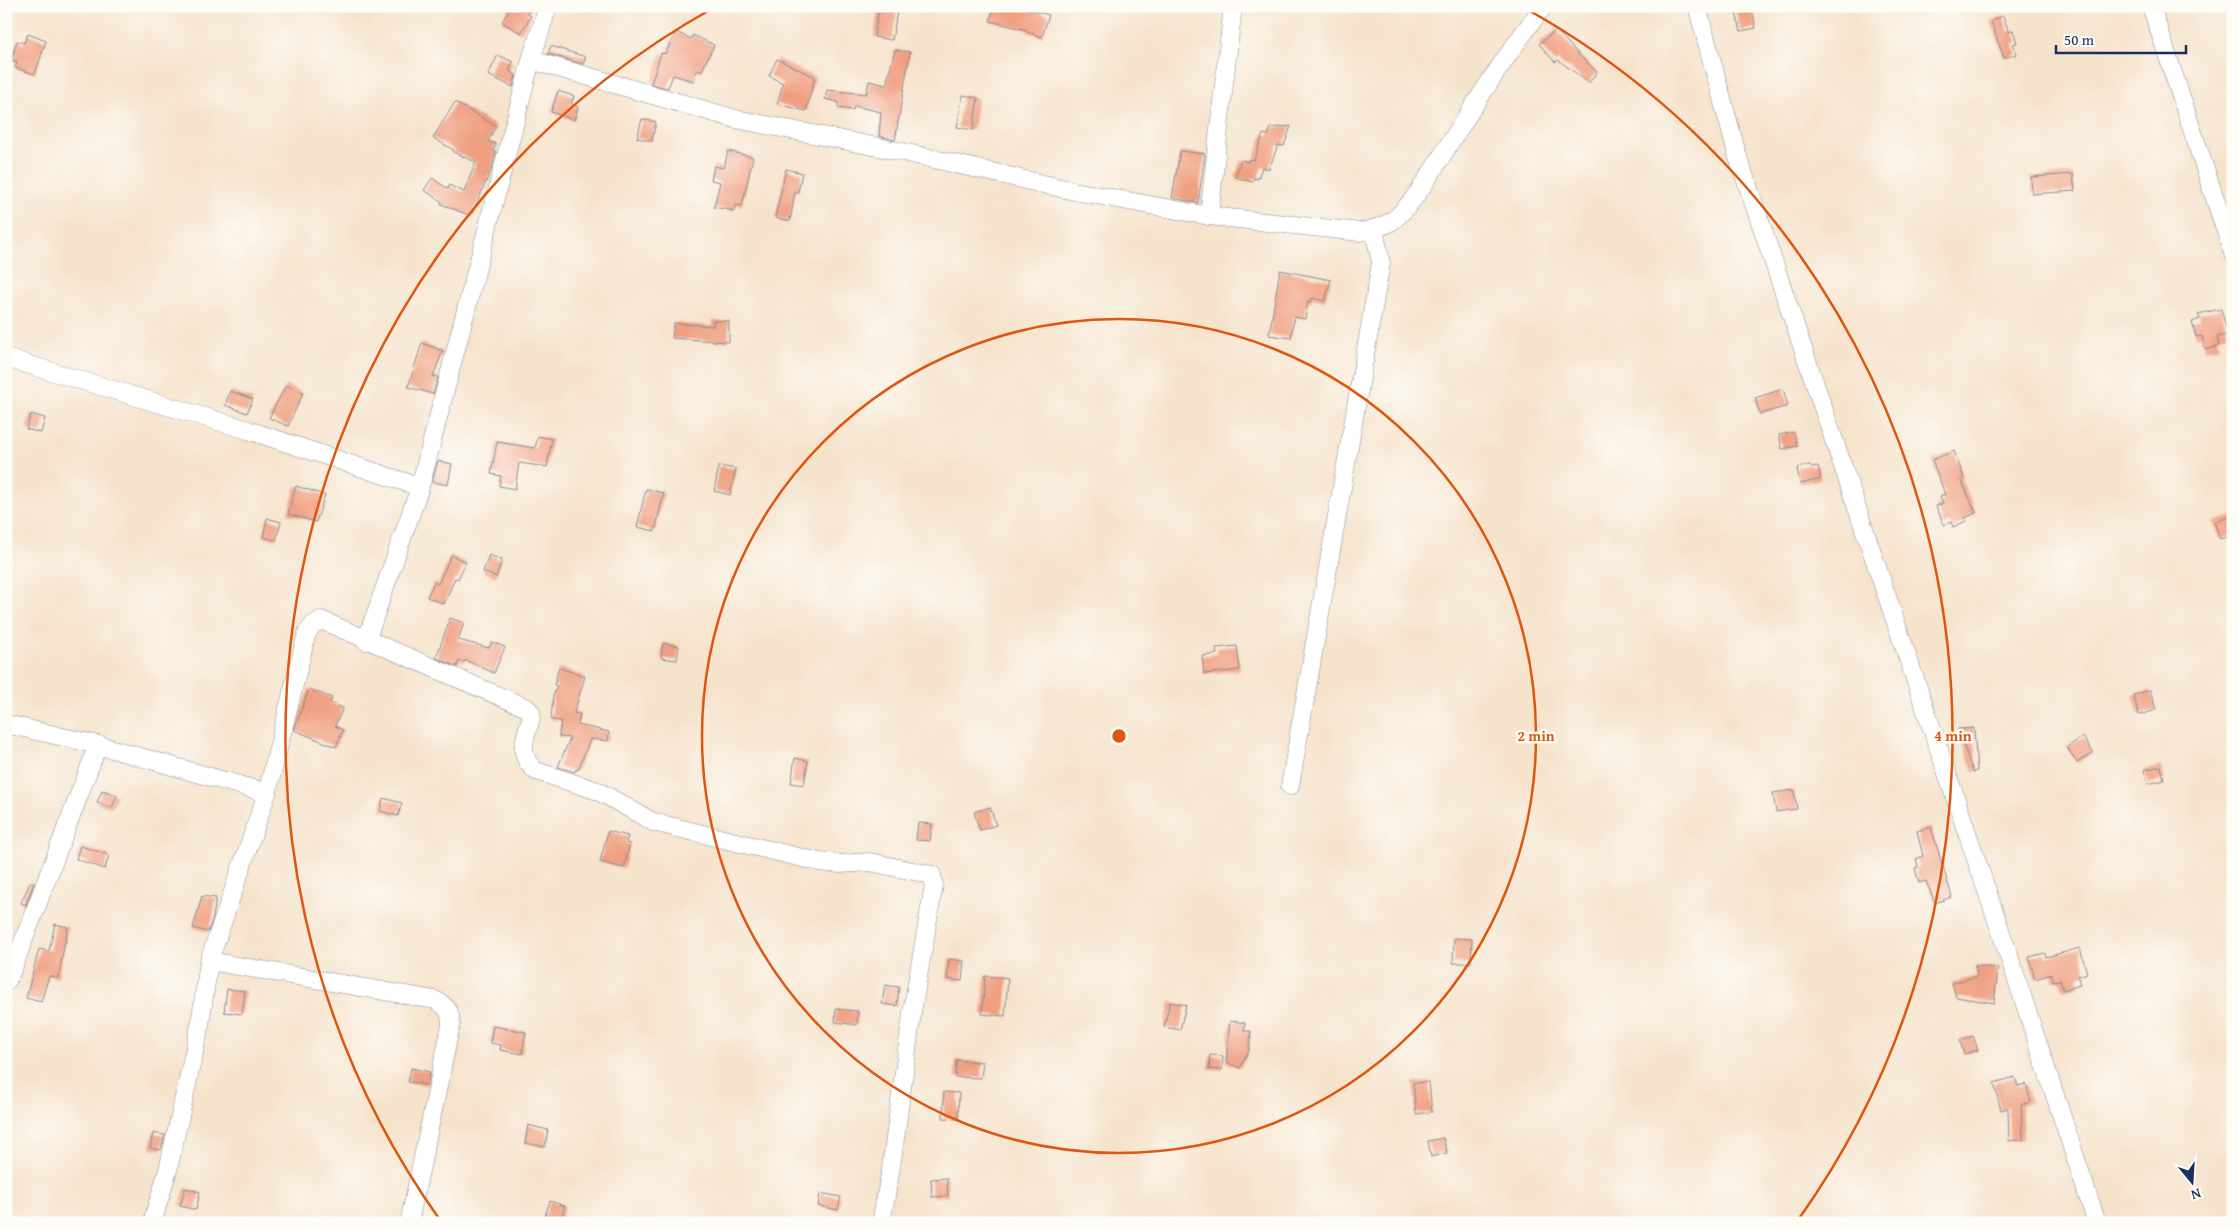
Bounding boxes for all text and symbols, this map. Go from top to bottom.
scale bar [2056,22,2186,54]
text: 50 m [2064,29,2095,50]
text: 2 min [1517,725,1555,746]
text: 4 min [1934,725,1972,746]
centre of rings [1110,727,1128,745]
north arrow [2166,1156,2216,1206]
text: N [2188,1183,2204,1206]

